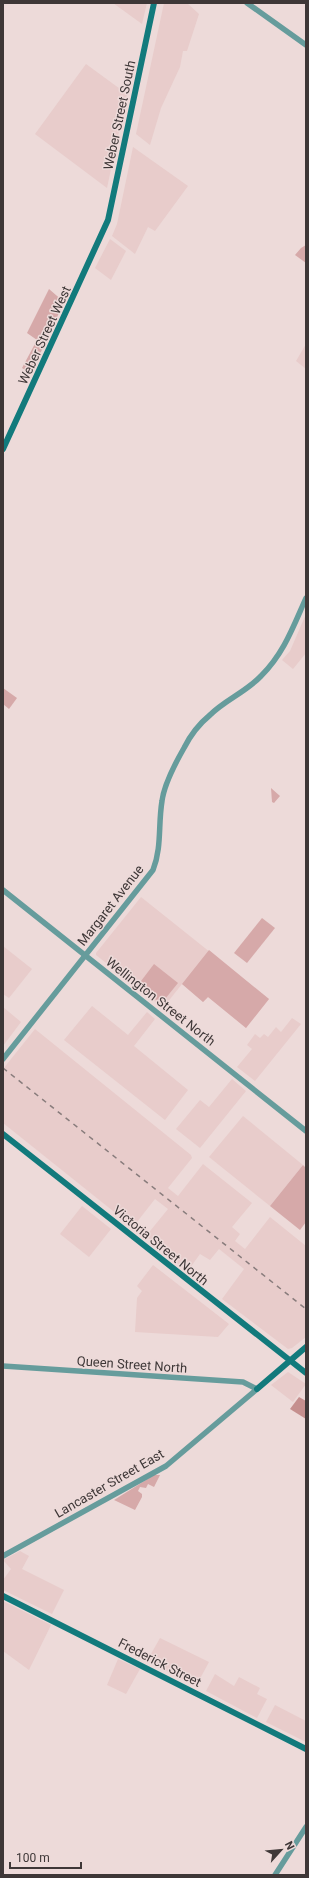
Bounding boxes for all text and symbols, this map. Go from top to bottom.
street label: Weber Street South [101,59,138,171]
street label: Weber Street West [15,284,74,387]
street label: Margaret Avenue [74,862,147,949]
street label: Wellington Street North [103,954,218,1049]
street label: Victoria Street North [110,1202,211,1288]
street label: Queen Street North [76,1353,188,1376]
street label: Lancaster Street East [52,1446,167,1521]
street label: Frederick Street [116,1635,204,1690]
north arrow [261,1830,301,1870]
text: N [282,1839,297,1852]
scale bar [10,1844,81,1870]
text: 100 m [16,1851,50,1865]

